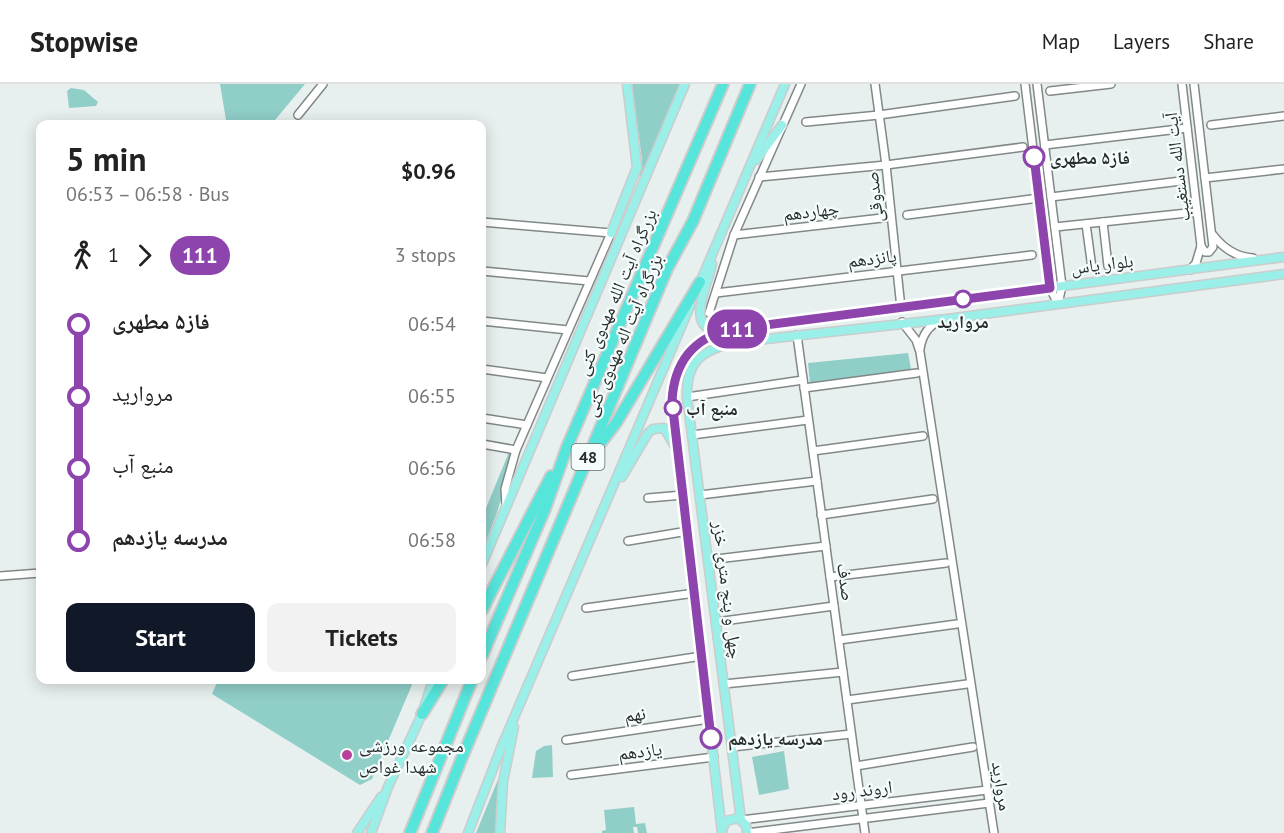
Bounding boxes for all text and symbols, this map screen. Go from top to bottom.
text: Stopwise [30,23,138,60]
text: Map [1042,28,1080,55]
text: Layers [1113,28,1170,55]
text: Share [1203,28,1254,55]
street label: آیت الله دستغیب [1159,111,1195,223]
text: 5 min [66,137,147,180]
marker: فاز۵ مطهری [1023,146,1045,168]
place label: فاز۵ مطهری [1050,146,1130,169]
text: $0.96 [401,157,456,185]
street label: صدوقی [860,170,888,224]
text: 06:53 – 06:58 · Bus [66,181,230,207]
street label: چهاردهم [782,196,840,227]
street label: بزرگراه آیت الله مهدوی کنی [570,205,662,379]
icon: walk [66,239,99,272]
icon: forward [128,239,161,272]
text: 1 [108,242,119,268]
text: 111 [182,242,218,269]
text: 3 stops [395,242,456,268]
street label: پانزدهم [846,244,898,273]
street label: بلوار یاس [1069,249,1135,279]
street label: بزرگراه آیت اله مهدوی کنی [578,250,668,420]
marker: مروارید [954,290,972,308]
text: فاز۵ مطهری [112,307,210,335]
line badge: 111 [702,310,771,348]
place label: مروارید [937,310,989,333]
text: 06:54 [408,311,456,337]
text: 111 [719,316,755,343]
text: مروارید [112,379,173,407]
text: 06:55 [408,383,456,409]
place label: منبع آب [686,397,738,421]
marker: منبع آب [664,399,682,417]
road number: 48 [572,444,604,470]
text: منبع آب [112,451,173,479]
text: 06:56 [408,455,456,481]
street label: چهل و پنج متری خزر [707,519,748,660]
text: مدرسه یازدهم [112,523,228,551]
text: 06:58 [408,527,456,553]
street label: صدف [832,562,860,602]
button: Start [66,603,255,672]
button: Tickets [267,603,456,672]
street label: نهم [623,701,647,728]
marker: مدرسه یازدهم [700,727,722,749]
place label: مدرسه یازدهم [728,727,823,751]
place label: مجموعه ورزشی شهدا غواص [359,734,464,778]
street label: یازدهم [617,737,663,766]
marker: مجموعه ورزشی شهدا غواص [340,748,354,762]
street label: مروارید [987,760,1017,812]
street label: اروند رود [830,775,894,805]

